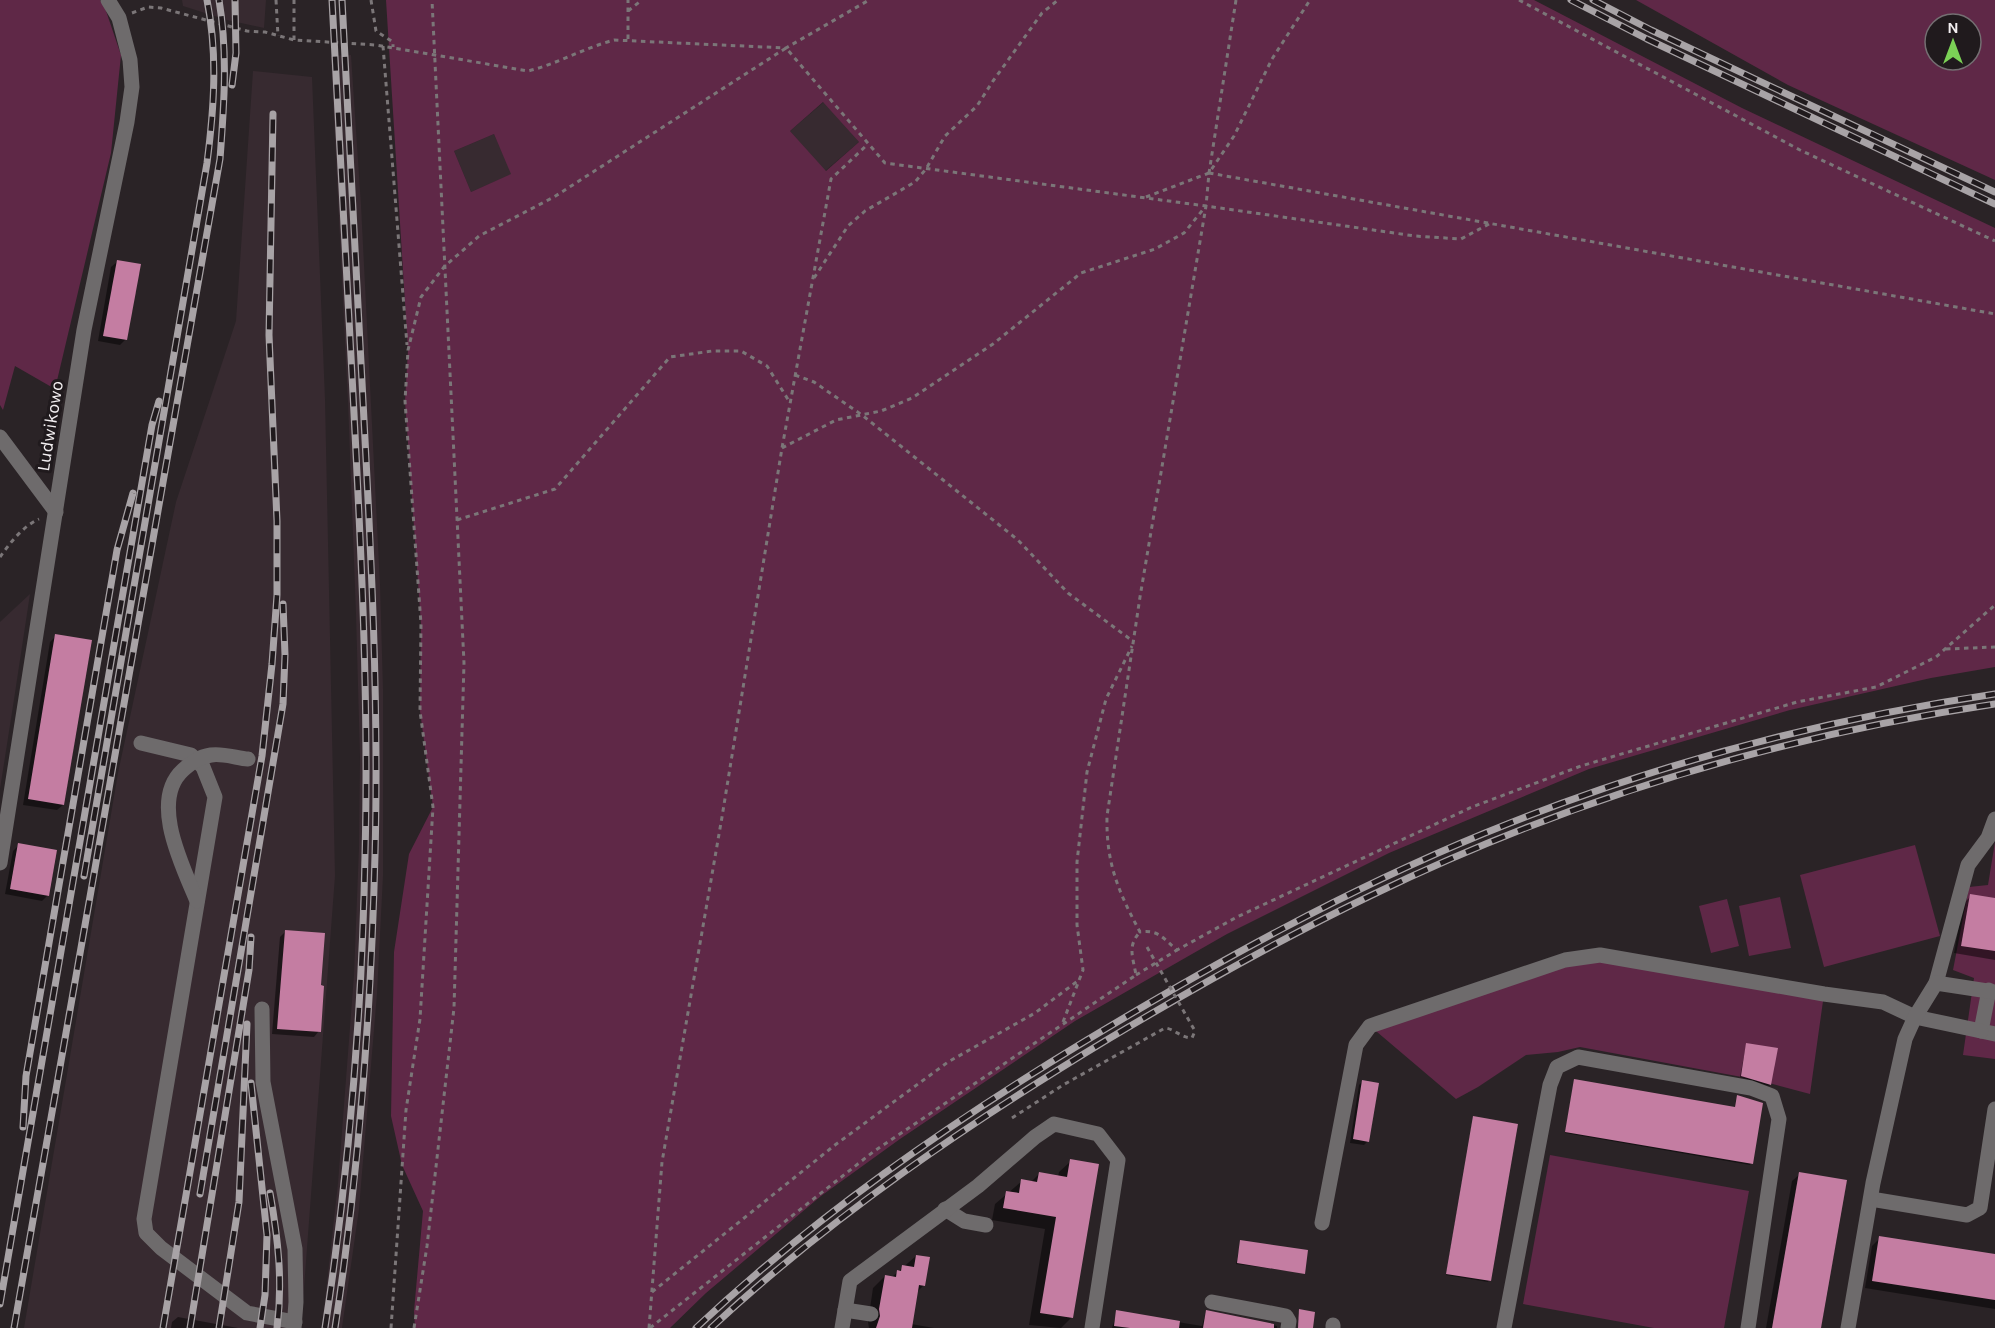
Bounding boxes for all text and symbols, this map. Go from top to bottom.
north arrow [1923,12,1983,72]
text: N [1947,18,1959,37]
street label: Ludwikowo [32,379,68,473]

